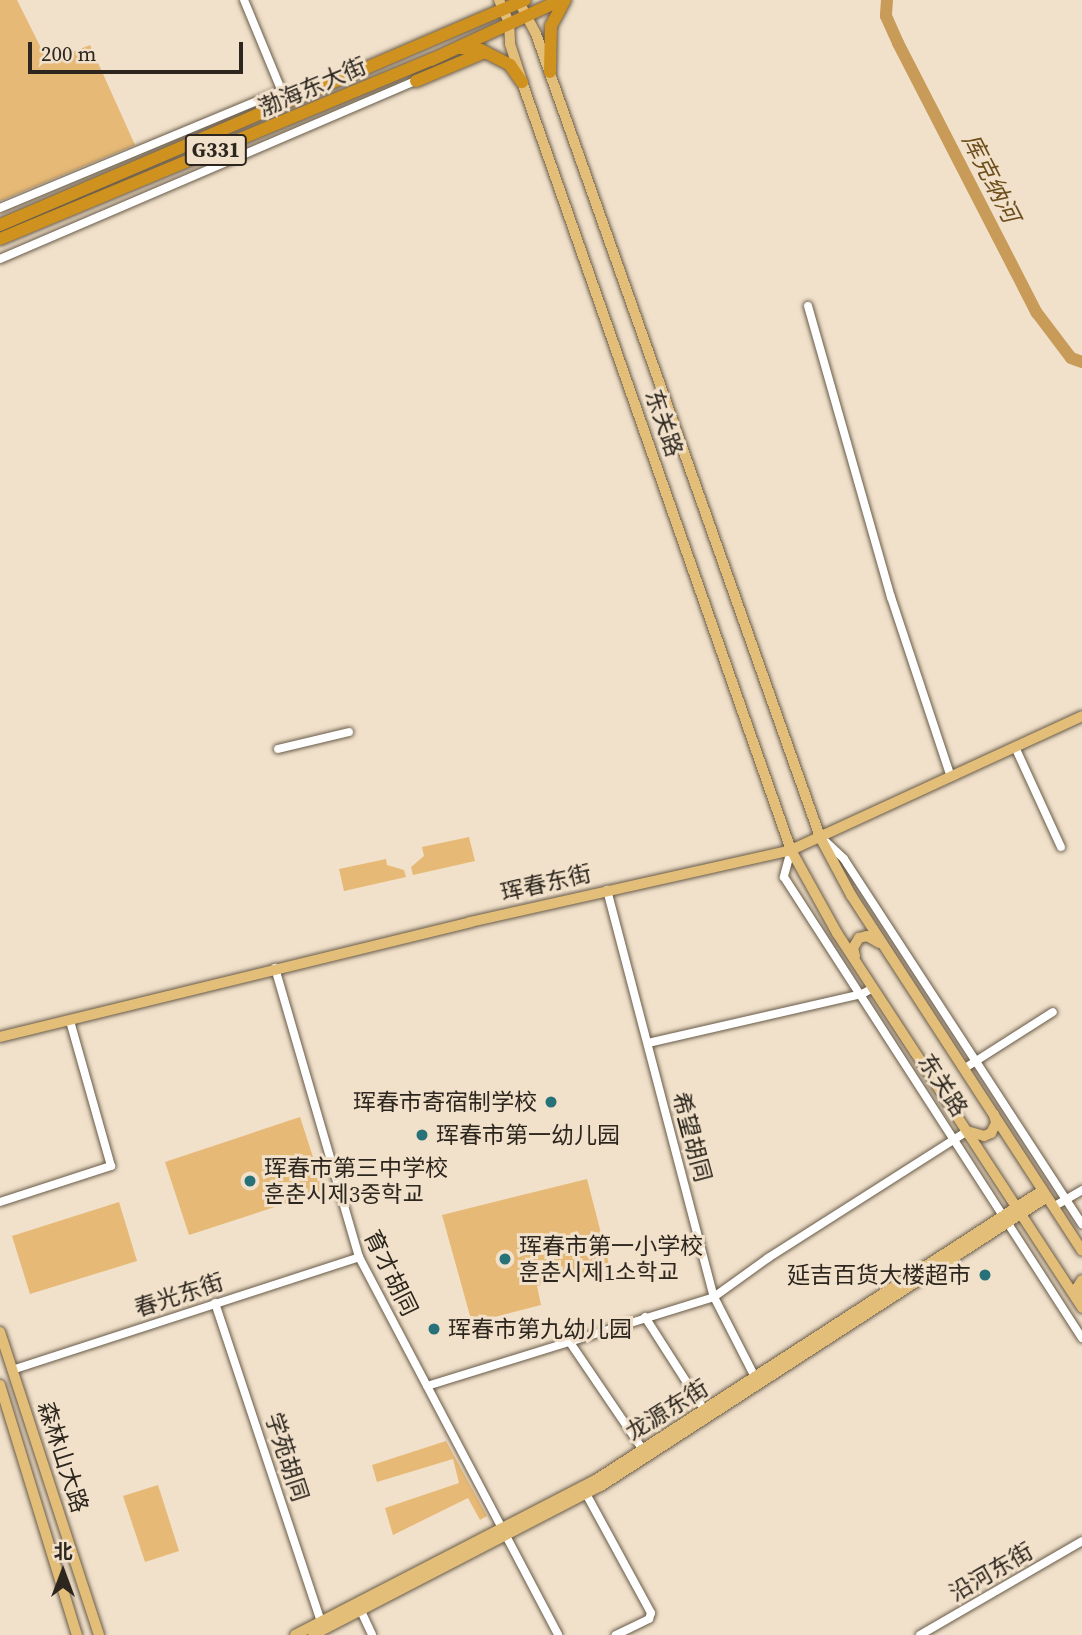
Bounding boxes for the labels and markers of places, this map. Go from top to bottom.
place label: 珲春市寄宿制学校 [353,1088,537,1116]
marker: 珲春市寄宿制学校 [543,1094,559,1110]
place label: 珲春市第一幼儿园 [436,1121,620,1149]
marker: 珲春市第一幼儿园 [414,1127,430,1143]
place label: 珲春市第三中学校 훈춘시제3중학교 [264,1154,448,1208]
marker: 珲春市第三中学校 훈춘시제3중학교 [242,1173,258,1189]
place label: 珲春市第一小学校 훈춘시제1소학교 [519,1232,703,1286]
marker: 珲春市第一小学校 훈춘시제1소학교 [497,1251,513,1267]
place label: 延吉百货大楼超市 [787,1261,971,1289]
marker: 延吉百货大楼超市 [977,1267,993,1283]
place label: 珲春市第九幼儿园 [448,1315,632,1343]
marker: 珲春市第九幼儿园 [426,1321,442,1337]

